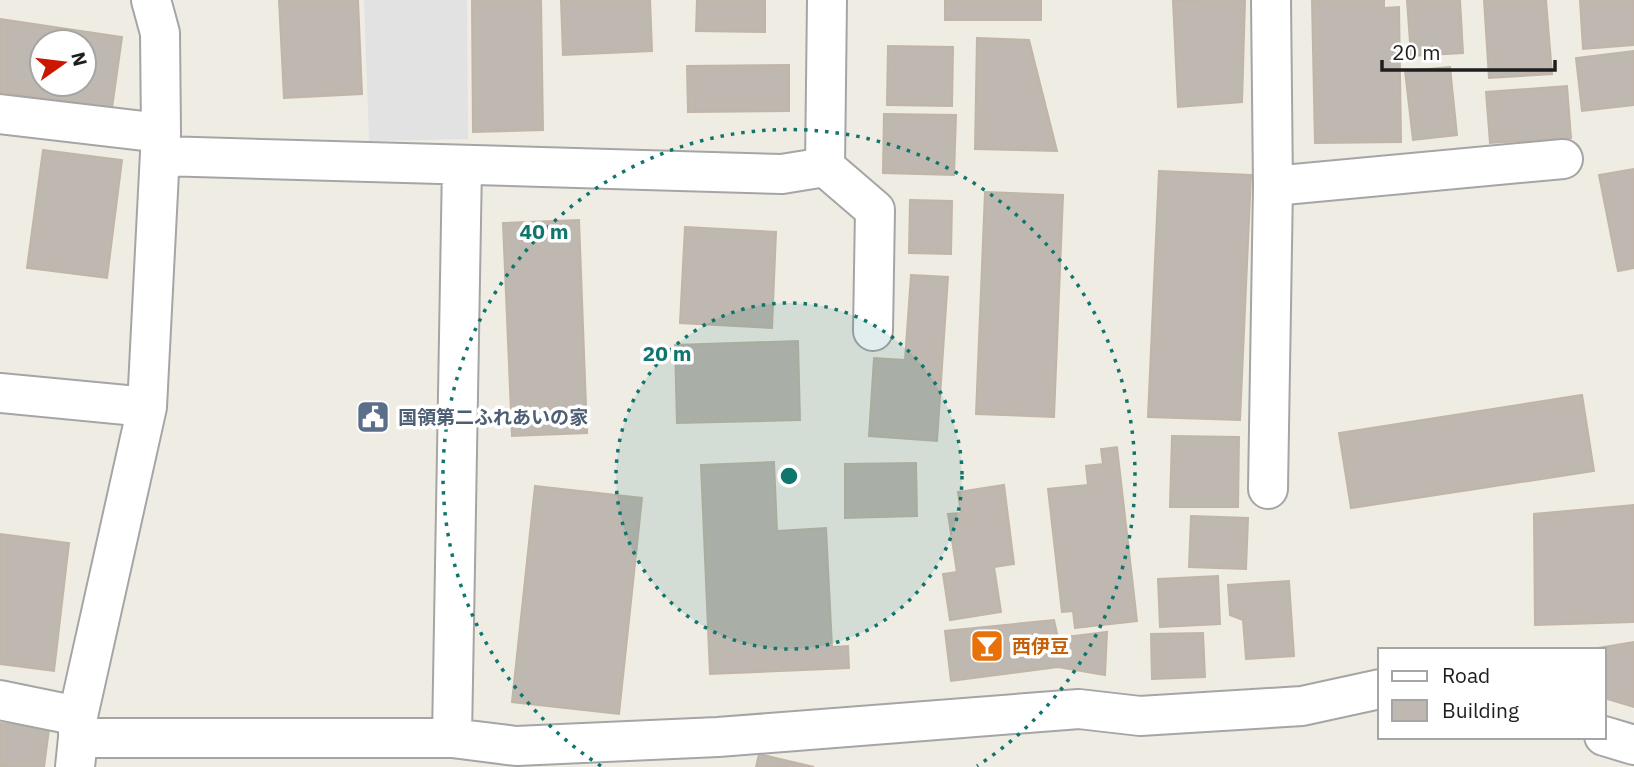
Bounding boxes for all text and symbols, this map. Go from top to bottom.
north arrow [28,28,98,98]
scale bar [1382,28,1555,72]
text: 20 m [1392,38,1441,66]
text: N [66,49,93,68]
text: 40 m [520,217,568,245]
text: 20 m [643,339,691,367]
public building icon: 国領第二ふれあいの家 [354,398,392,436]
place label: 国領第二ふれあいの家 [398,405,588,429]
centre of rings [777,464,801,488]
bar icon: 西伊豆 [968,627,1006,665]
place label: 西伊豆 [1012,634,1069,658]
legend [1378,648,1606,739]
text: Road [1442,661,1490,689]
text: Building [1442,696,1519,724]

